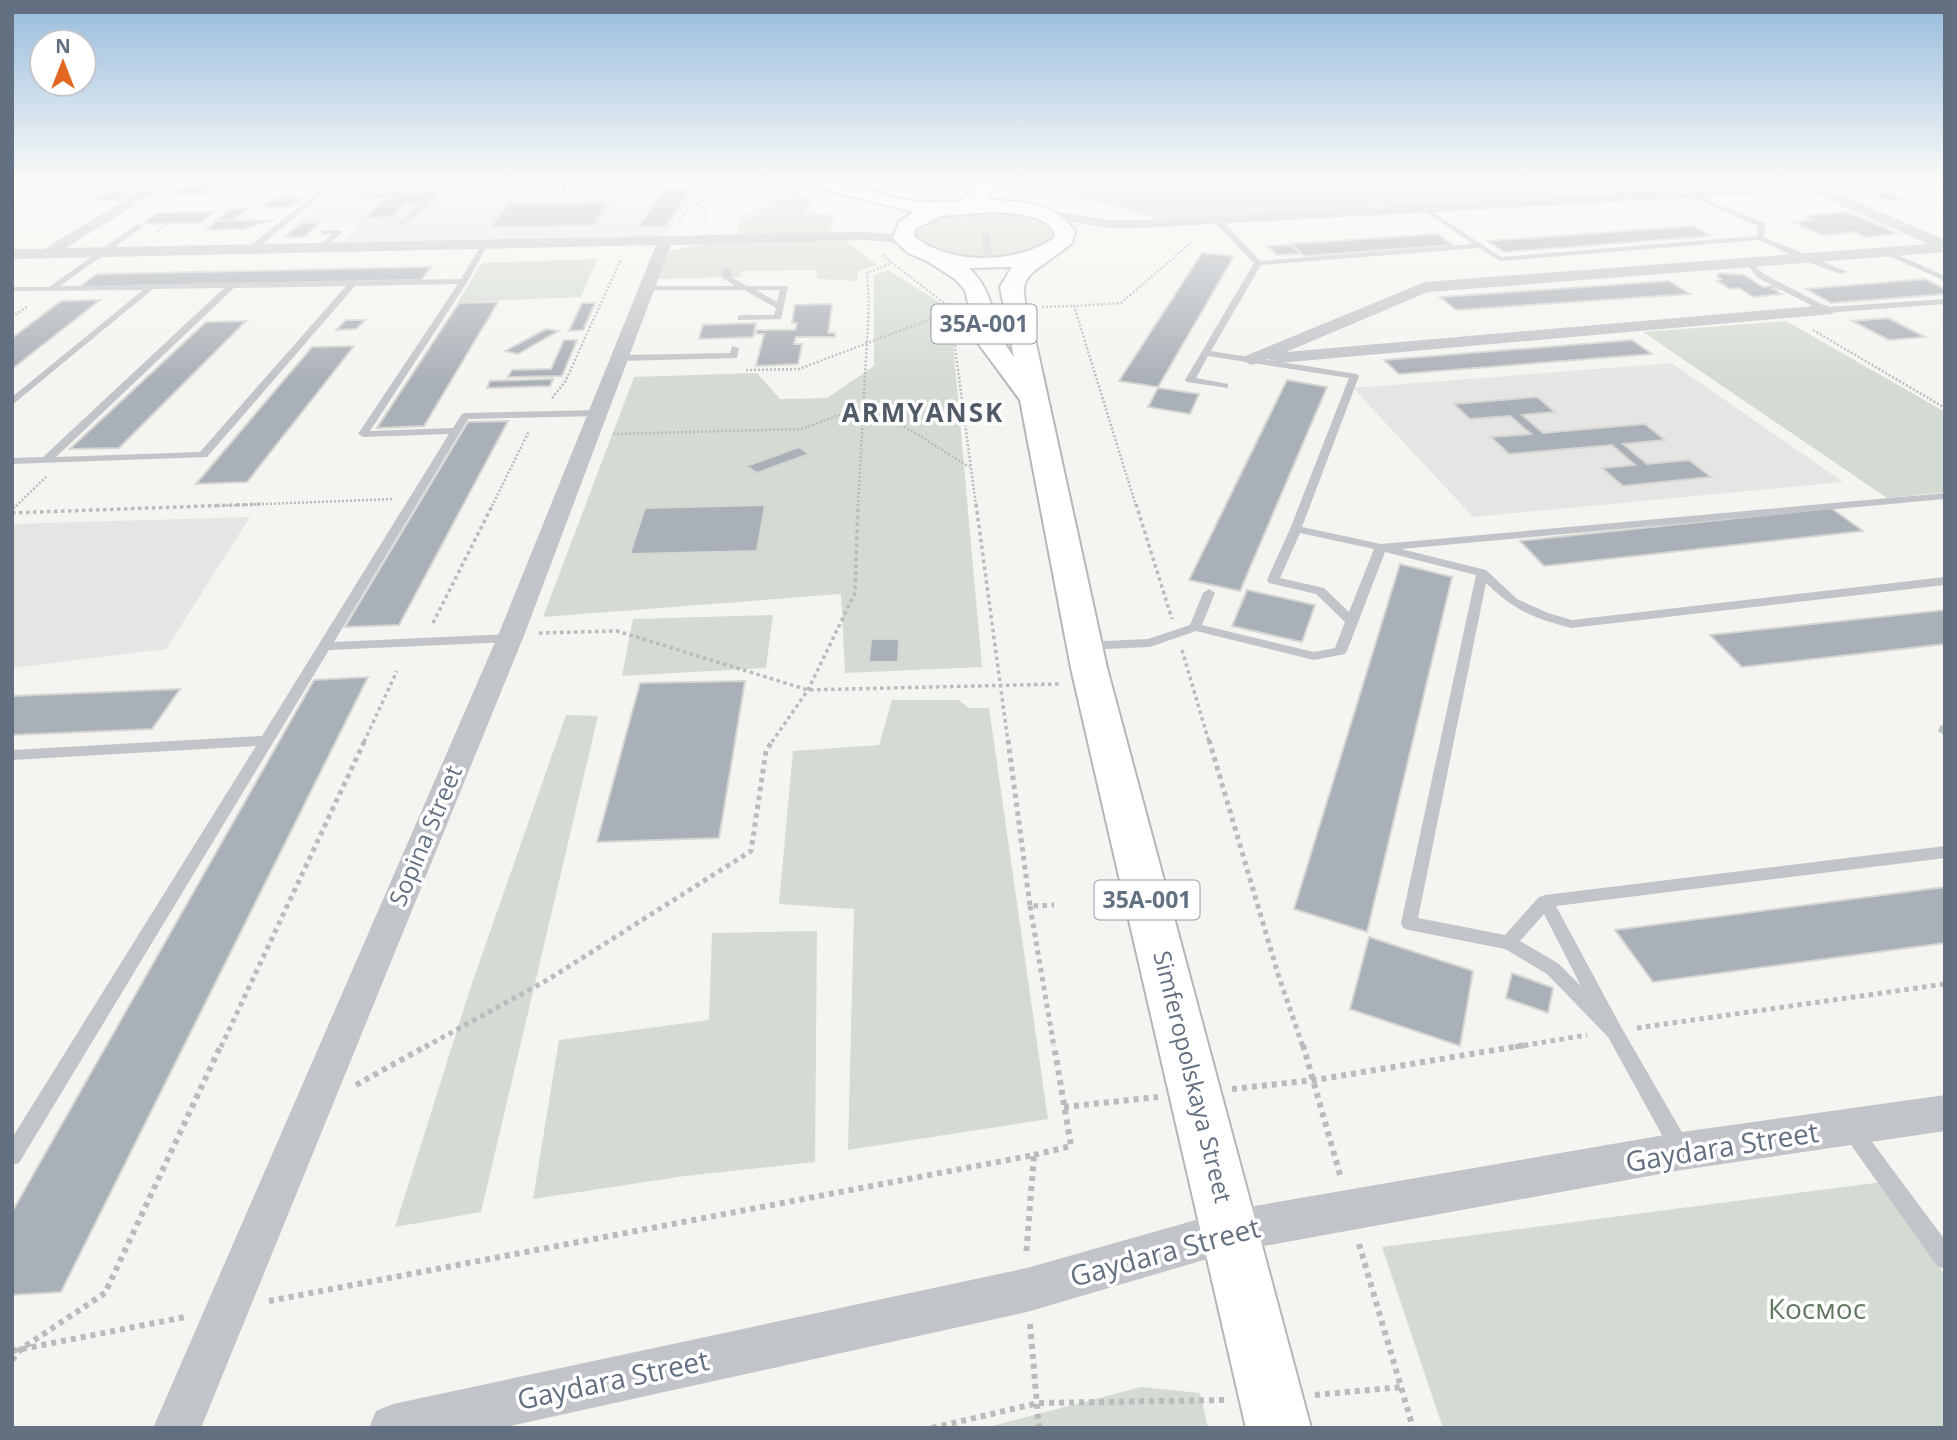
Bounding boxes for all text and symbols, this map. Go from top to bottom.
north arrow [28,28,98,98]
text: N [55,33,71,59]
road number: 35А-001 [932,304,1036,344]
district label: ARMYANSK [842,394,1004,430]
street label: Sopina Street [380,760,469,911]
road number: 35А-001 [1094,880,1200,920]
street label: Simferopolskaya Street [1146,947,1241,1206]
street label: Gaydara Street [1623,1112,1821,1180]
street label: Gaydara Street [1066,1207,1264,1295]
park label: Космос [1768,1289,1866,1327]
street label: Gaydara Street [513,1340,712,1418]

